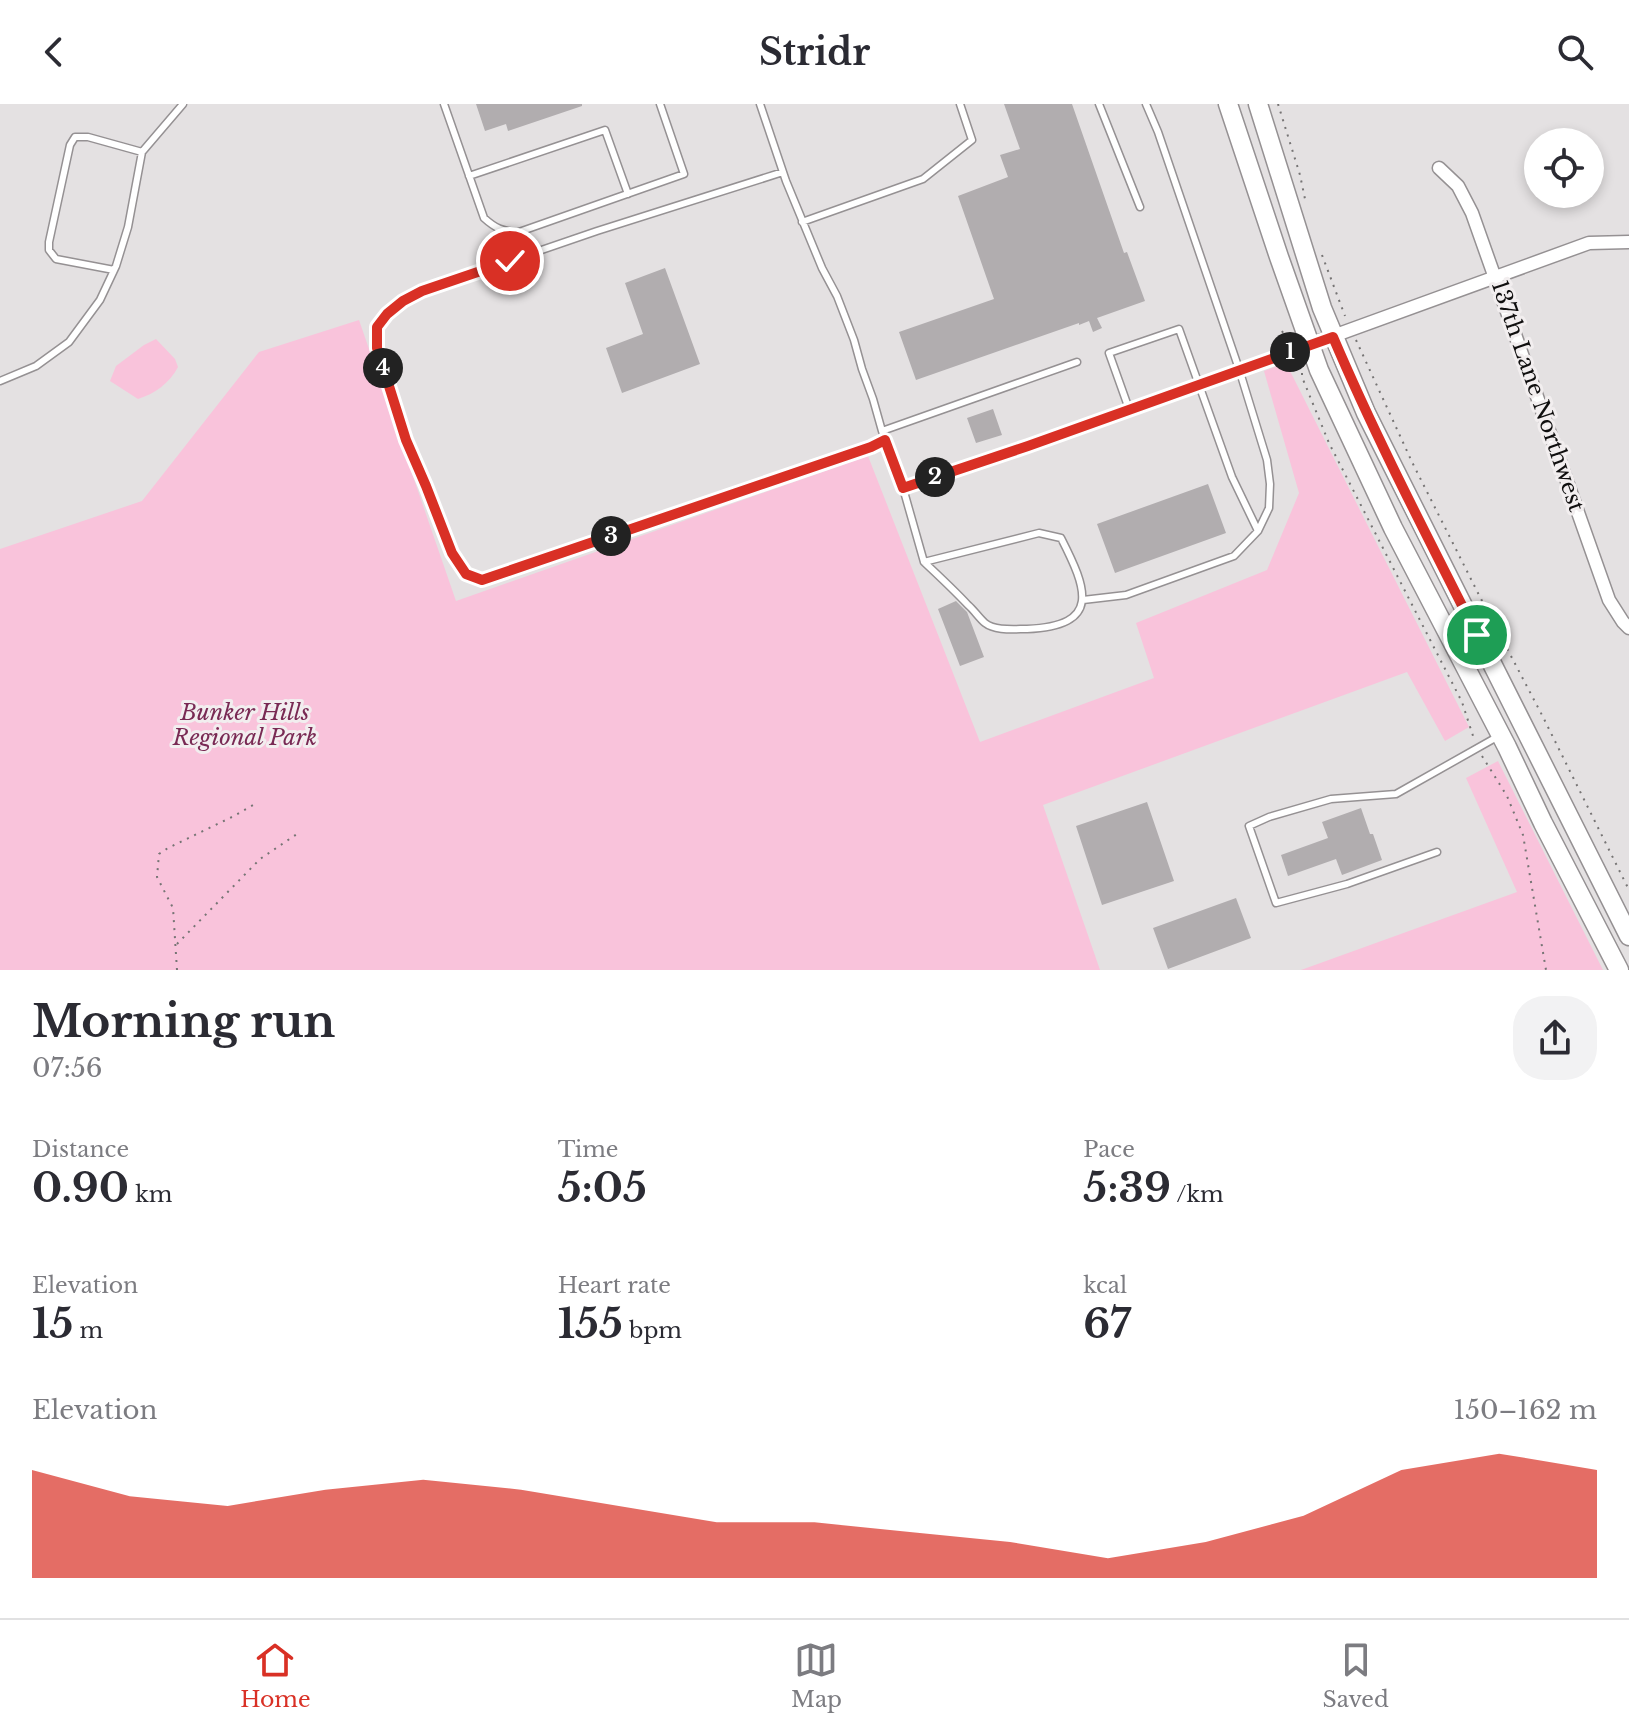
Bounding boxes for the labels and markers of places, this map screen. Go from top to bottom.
pin [476,227,544,295]
pin: 1 [1270,332,1310,372]
pin: 4 [363,348,403,388]
pin: 2 [915,457,955,497]
pin: 3 [591,516,631,556]
pin [1443,601,1511,669]

